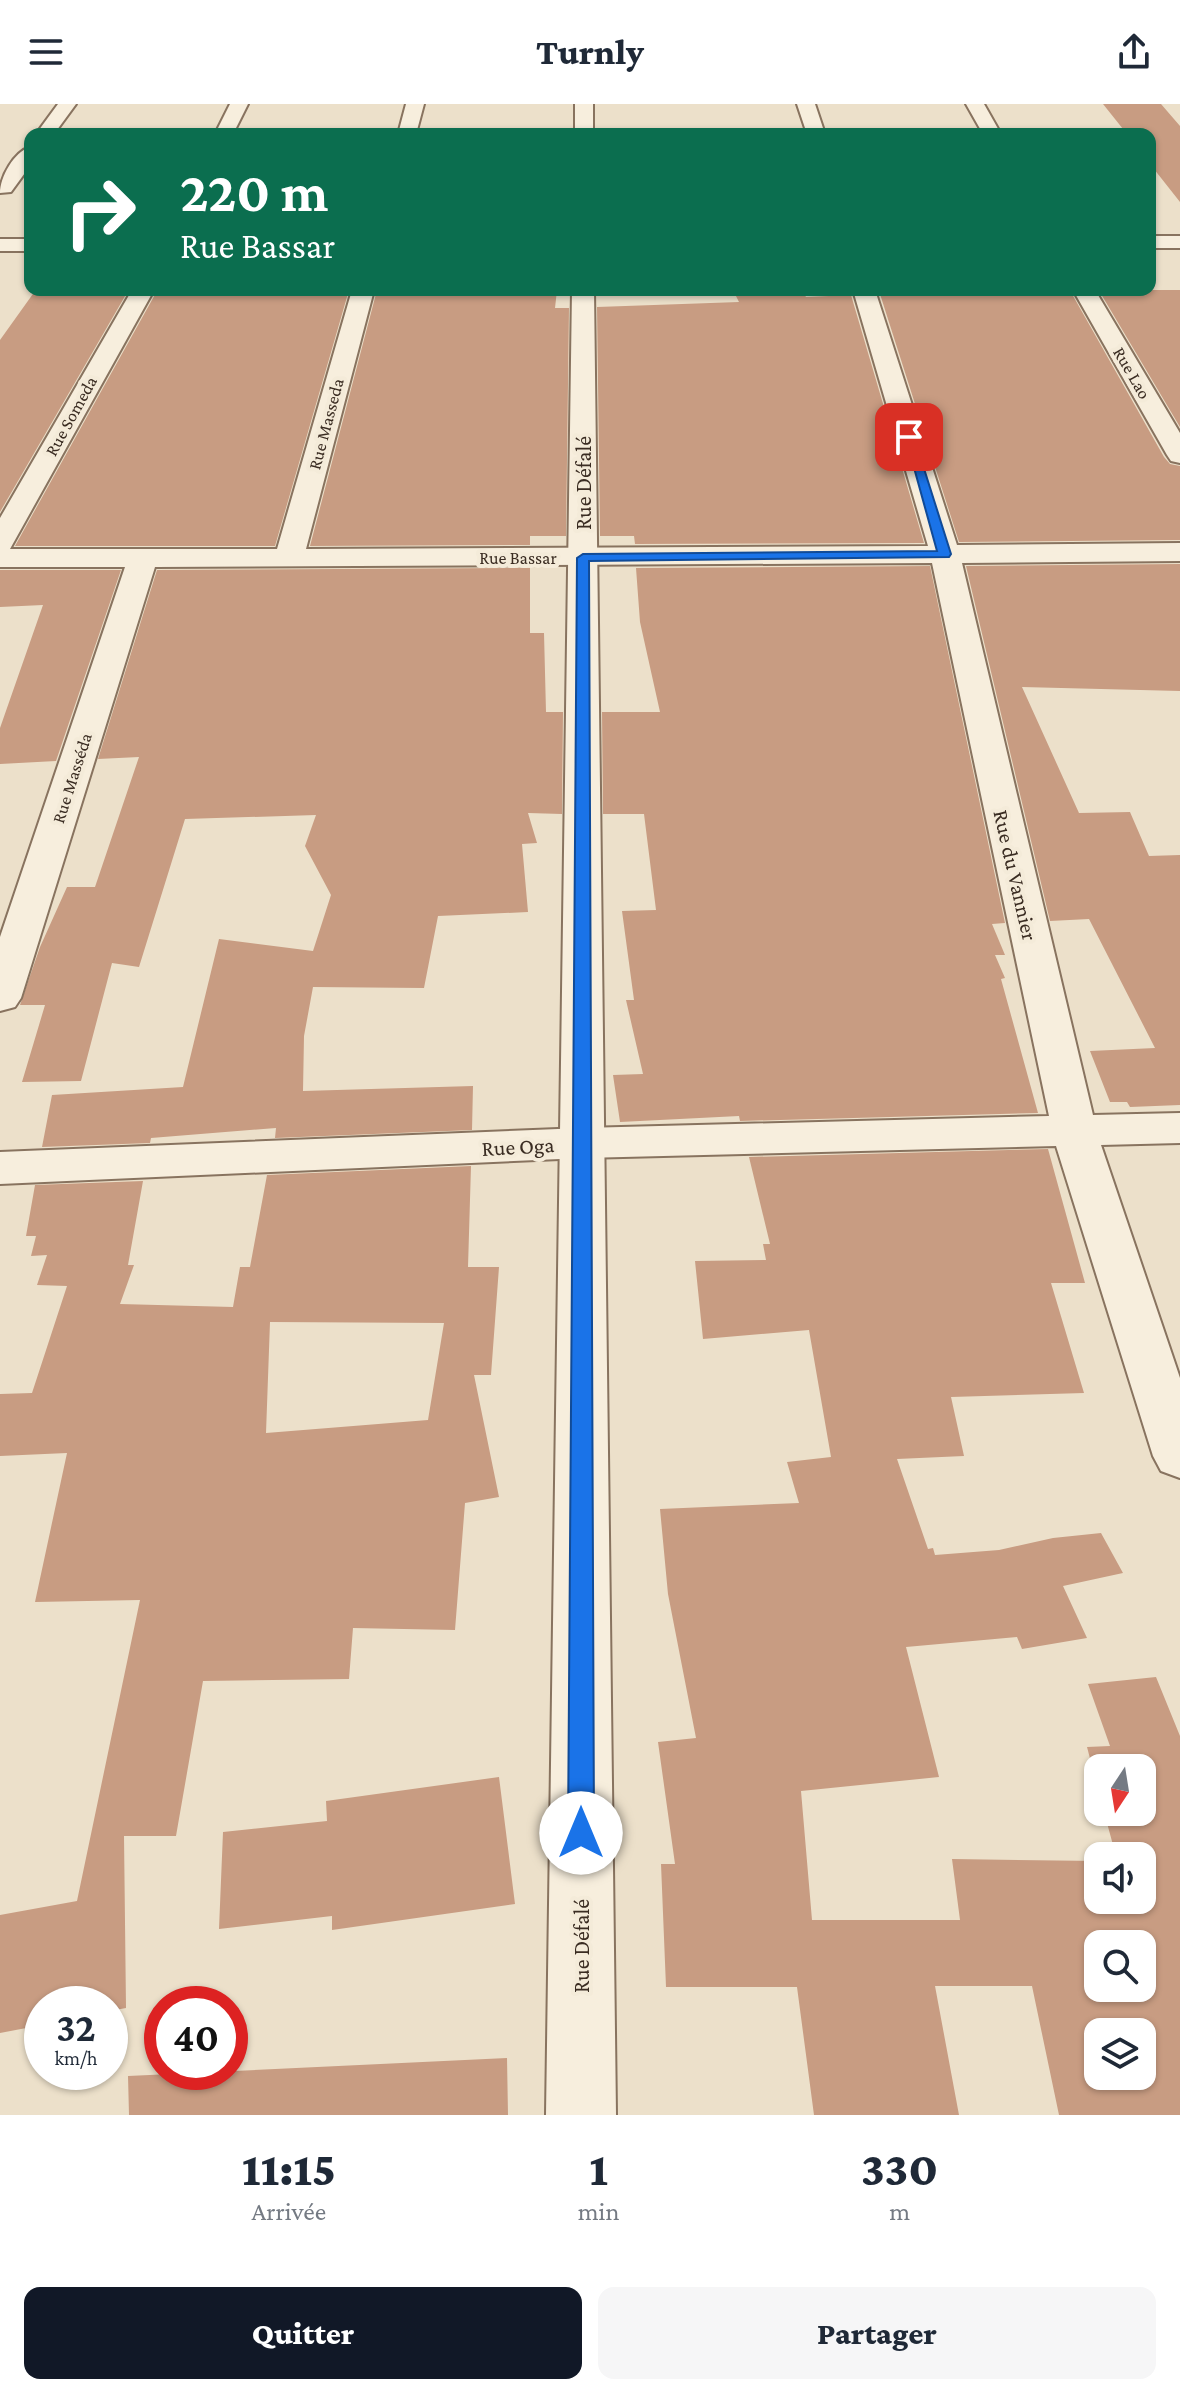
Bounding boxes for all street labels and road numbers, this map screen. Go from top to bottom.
street label: Rue Lao [1109,343,1155,403]
street label: Rue Someda [41,373,101,459]
street label: Rue Masseda [304,376,348,472]
street label: Rue Défalé [571,436,596,530]
street label: Rue Bassar [479,548,557,568]
street label: Rue Masséda [48,730,96,826]
street label: Rue du Vannier [988,807,1043,943]
street label: Rue Oga [481,1132,555,1161]
street label: Rue Défalé [569,1899,594,1993]

